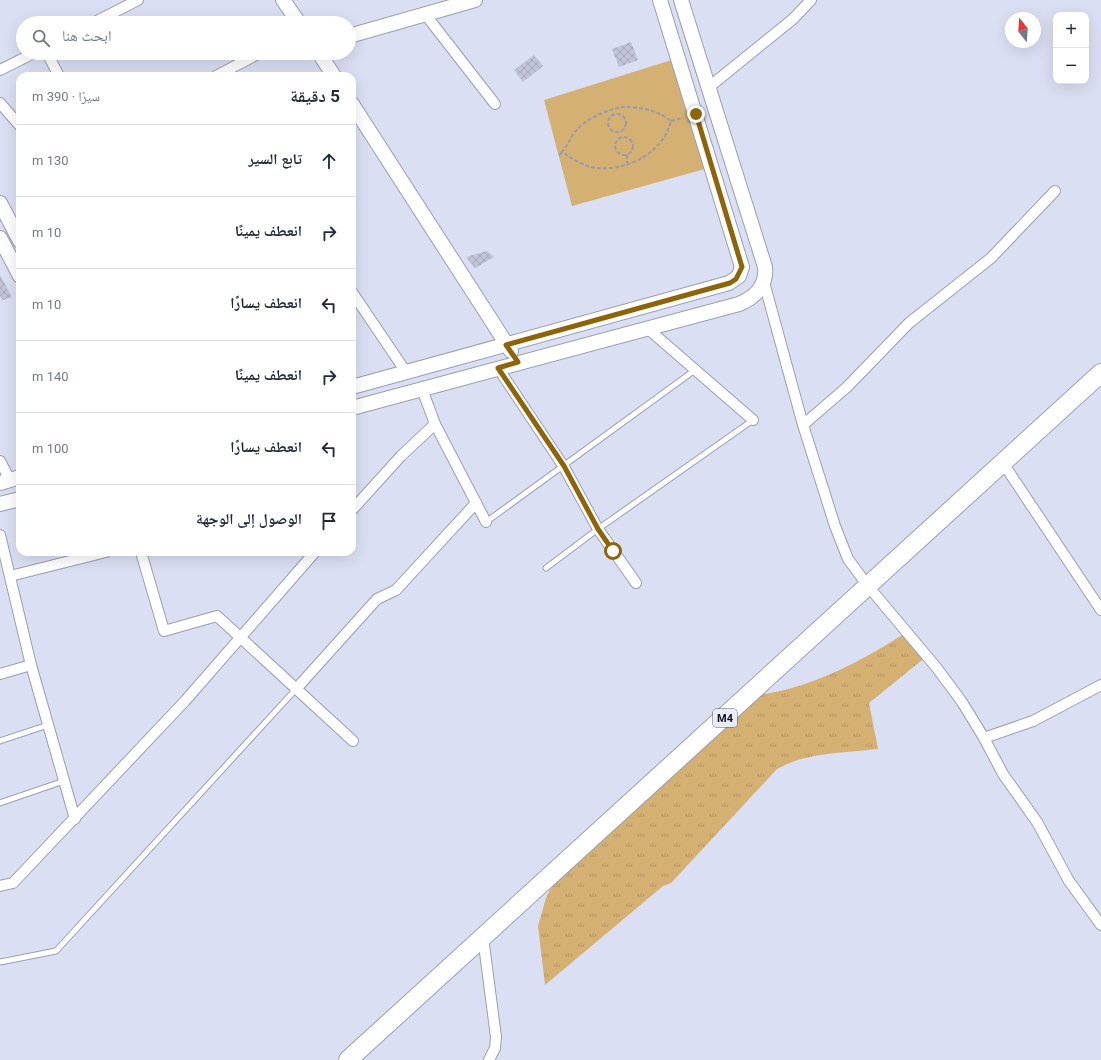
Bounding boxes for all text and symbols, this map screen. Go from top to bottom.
north arrow [1005,12,1041,48]
map controls [1053,12,1089,84]
button: + [1053,12,1089,48]
search box [16,16,356,60]
icon: search [30,27,52,49]
text: ابحث هنا [62,27,111,45]
button: − [1053,48,1089,84]
text: 5 دقيقة [290,86,340,106]
text: سيرًا · 390 m [32,89,100,104]
route end [687,105,705,123]
text: تابع السير [248,150,302,168]
icon: ahead [318,150,340,172]
text: 130 m [32,153,69,168]
text: انعطف يمينًا [235,222,302,240]
icon: right [318,222,340,244]
text: 10 m [32,225,61,240]
text: انعطف يسارًا [230,294,302,312]
icon: left [318,294,340,316]
text: 10 m [32,297,61,312]
text: انعطف يمينًا [235,366,302,384]
icon: right [318,366,340,388]
text: 140 m [32,369,69,384]
text: انعطف يسارًا [230,438,302,456]
icon: left [318,438,340,460]
text: 100 m [32,441,69,456]
text: الوصول إلى الوجهة [196,510,302,528]
icon: arrive [318,510,340,532]
route start [604,542,622,560]
road number: M4 [713,709,737,727]

